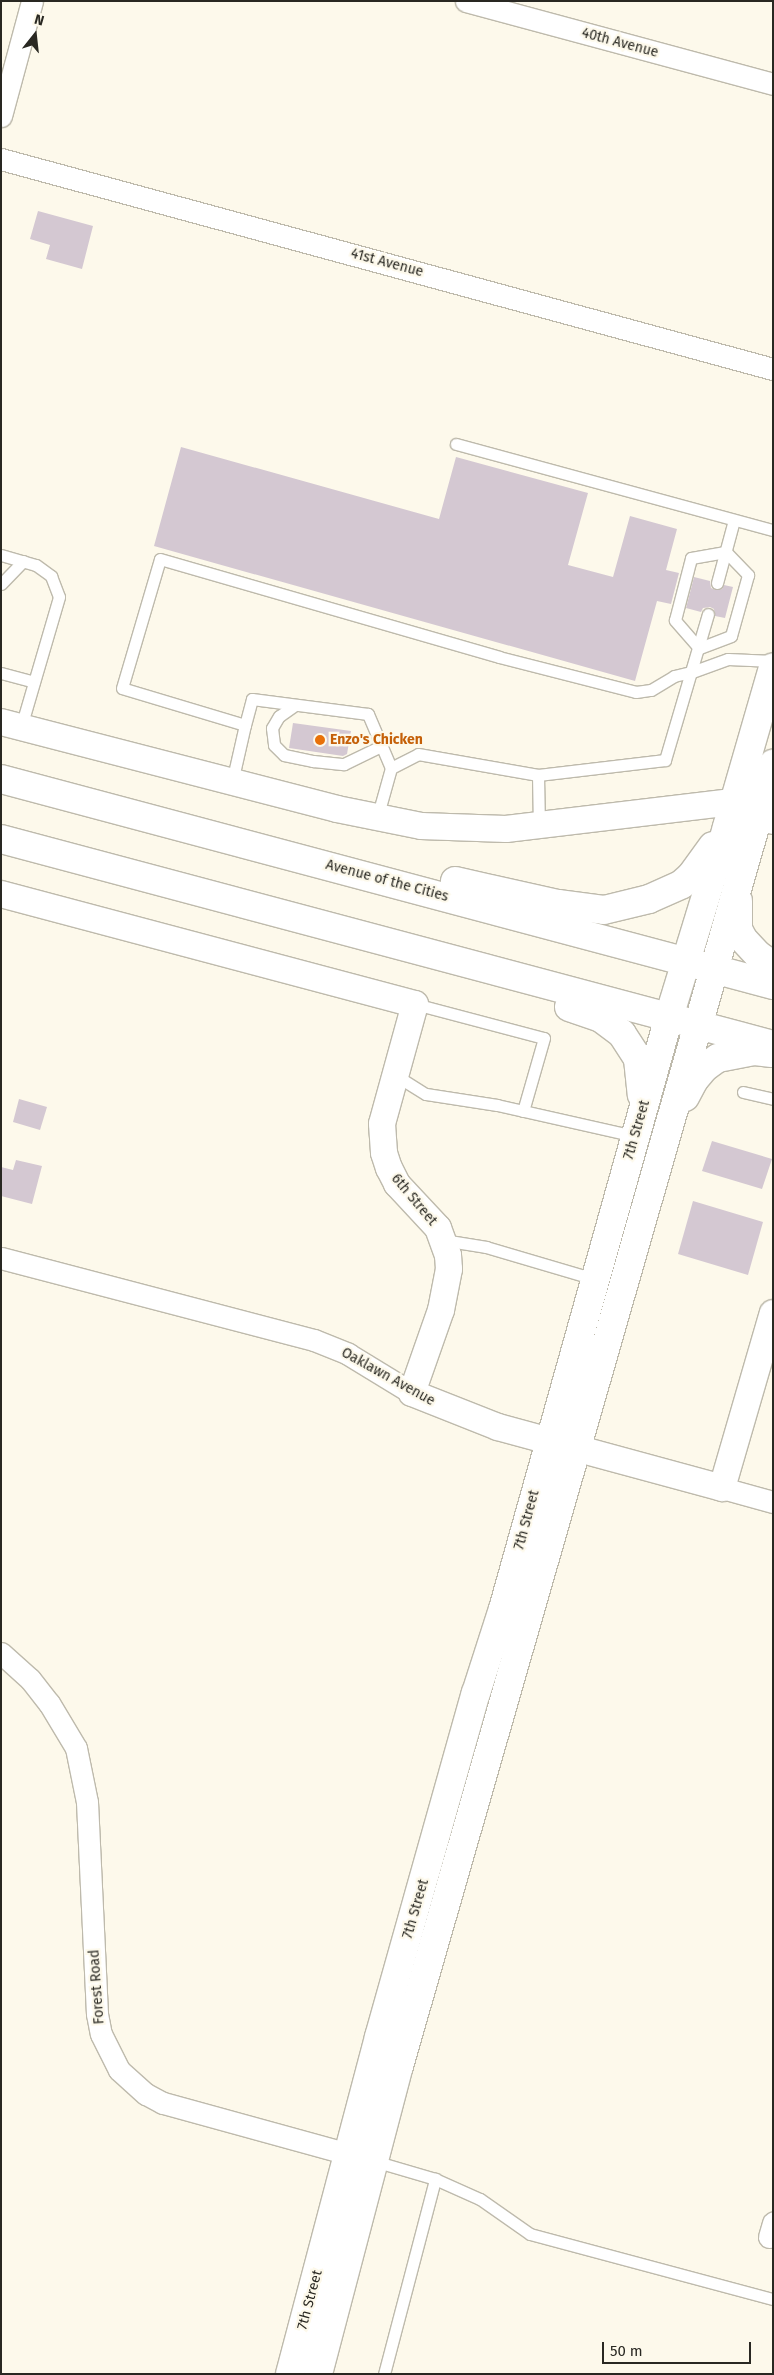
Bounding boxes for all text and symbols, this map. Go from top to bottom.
north arrow [10,10,60,60]
text: N [32,11,46,30]
street label: 40th Avenue [580,25,660,61]
street label: 41st Avenue [349,245,425,281]
place label: Enzo's Chicken [330,732,423,748]
marker: Enzo's Chicken [314,734,326,746]
street label: Avenue of the Cities [324,857,450,905]
street label: 7th Street [620,1098,654,1162]
street label: 6th Street [388,1171,440,1229]
street label: Oaklawn Avenue [338,1344,438,1410]
street label: 7th Street [511,1488,543,1552]
street label: 7th Street [399,1877,433,1941]
street label: Forest Road [86,1949,108,2025]
street label: 7th Street [294,2268,326,2332]
scale bar [604,2332,753,2364]
text: 50 m [610,2342,643,2360]

